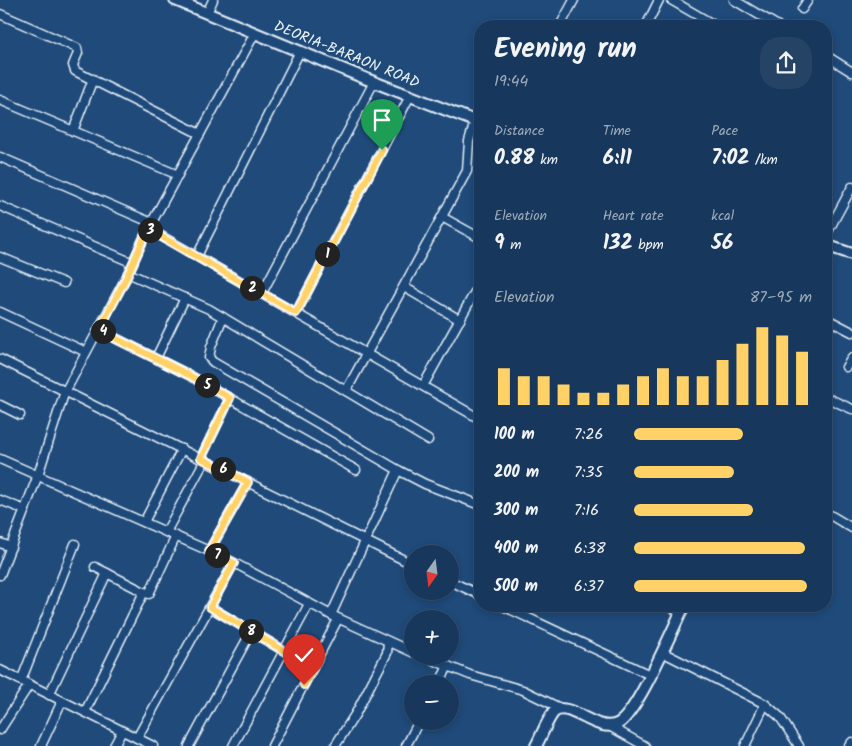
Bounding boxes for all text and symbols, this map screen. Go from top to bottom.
street label: DEORIA-BARAON ROAD [270,15,424,95]
text: Evening run [494,27,637,72]
button: share [760,37,812,89]
text: 19:44 [494,69,528,94]
pin [361,99,403,150]
icon: arrive [368,106,396,134]
text: Distance [494,120,544,142]
text: Time [603,120,631,142]
text: Pace [711,120,738,142]
text: 0.88 [494,142,535,175]
text: 6:11 [603,142,632,175]
text: 7:02 [711,142,749,175]
text: km [535,149,558,171]
text: /km [749,149,778,171]
text: Elevation [494,205,547,227]
text: Heart rate [603,205,664,227]
text: kcal [711,205,734,227]
pin: 3 [138,218,162,242]
text: 3 [147,219,154,241]
text: 9 [494,227,505,260]
text: 132 [603,227,633,260]
text: 56 [711,227,733,260]
text: m [505,234,521,256]
text: bpm [633,234,664,256]
pin: 1 [314,242,340,266]
text: 1 [325,243,330,265]
pin: 2 [240,276,264,300]
text: 2 [248,277,257,299]
text: Elevation [494,285,555,310]
text: 87–95 m [750,285,812,310]
pin: 4 [90,318,116,344]
text: 4 [100,320,107,342]
pin: 5 [194,372,220,398]
text: 5 [204,374,211,396]
text: 100 m [494,422,535,447]
text: 7:26 [574,422,604,447]
pin: 6 [210,456,236,482]
text: 6 [220,458,227,480]
text: 200 m [494,460,539,485]
text: 7:35 [574,460,603,485]
text: 300 m [494,498,538,523]
text: 7:16 [574,498,599,523]
text: 400 m [494,536,538,561]
text: 6:38 [574,536,606,561]
pin: 7 [204,542,230,568]
text: 7 [214,544,221,566]
north arrow [404,545,459,600]
map controls [404,545,459,730]
text: 500 m [494,574,538,599]
text: 6:37 [574,574,603,599]
button: + [404,610,459,665]
pin: 8 [238,618,264,644]
text: 8 [247,620,256,642]
pin [283,634,325,685]
icon: check [290,641,318,669]
button: − [404,675,459,730]

